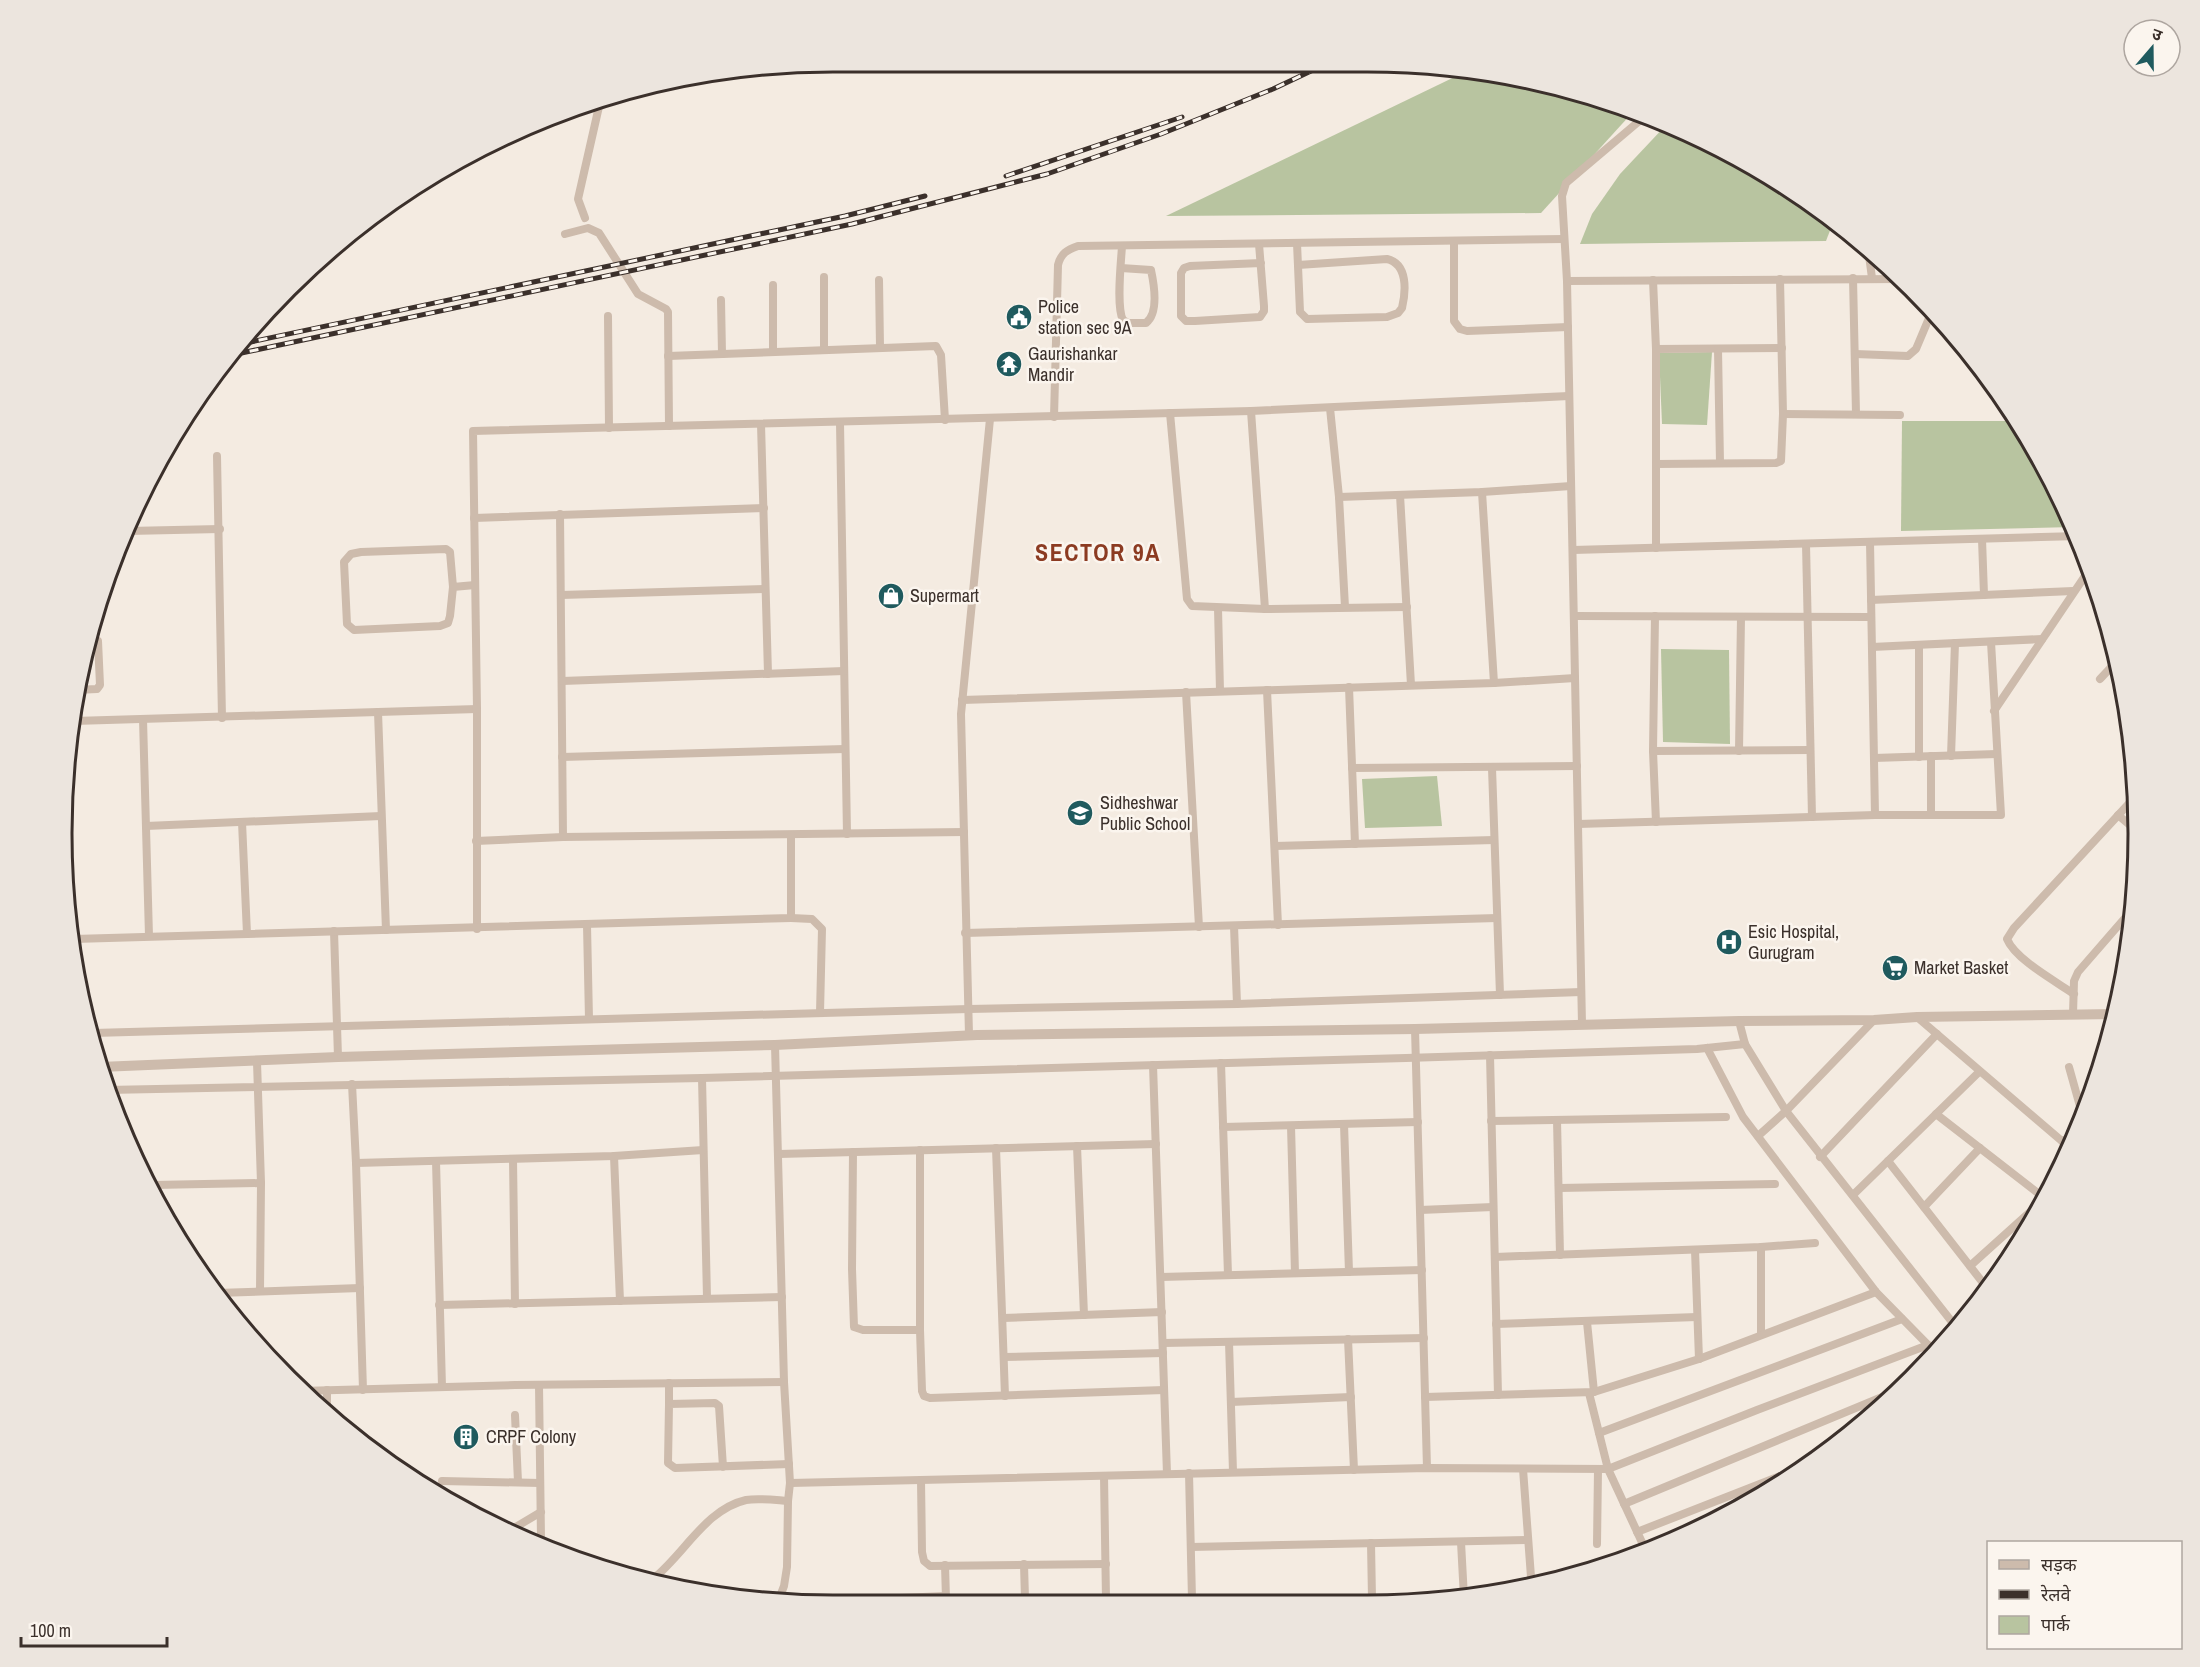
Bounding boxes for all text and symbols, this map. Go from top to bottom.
north arrow [2122,18,2182,78]
text: उ [2149,22,2166,46]
place label: Police station sec 9A [1038,294,1132,340]
public building icon: Police station sec 9A [1004,302,1034,332]
place label: Gaurishankar Mandir [1028,341,1118,387]
temple icon: Gaurishankar Mandir [994,349,1024,379]
district label: SECTOR 9A [1035,536,1161,568]
shop icon: Supermart [876,581,906,611]
place label: Supermart [910,583,979,608]
place label: Sidheshwar Public School [1100,790,1190,836]
school or university icon: Sidheshwar Public School [1065,798,1095,828]
place label: Esic Hospital, Gurugram [1748,919,1839,965]
hospital icon: Esic Hospital, Gurugram [1714,927,1744,957]
supermarket icon: Market Basket [1880,953,1910,983]
place label: Market Basket [1914,955,2008,980]
building icon: CRPF Colony [451,1422,481,1452]
place label: CRPF Colony [486,1424,577,1449]
legend [1987,1541,2182,1649]
text: सड़क [2041,1552,2078,1577]
text: रेलवे [2040,1582,2072,1607]
scale bar [21,1610,166,1648]
text: पार्क [2041,1612,2071,1637]
text: 100 m [30,1618,71,1643]

